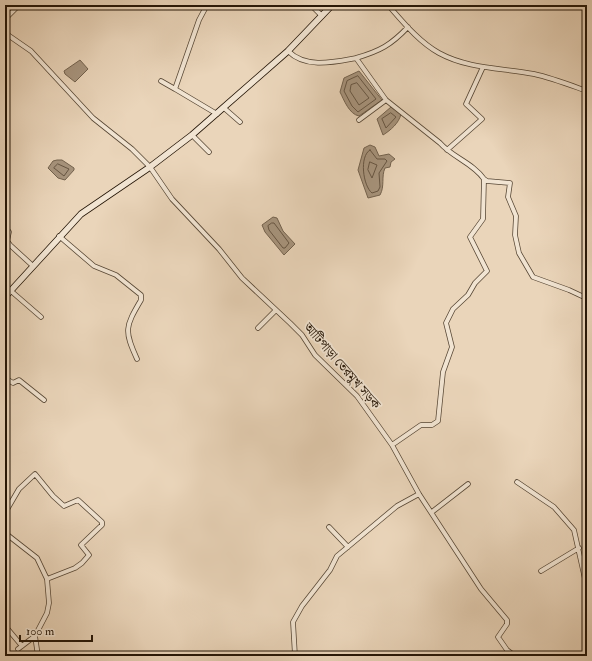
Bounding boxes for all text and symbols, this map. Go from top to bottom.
street label: আটিপাড়া তেরমুখ সড়ক [300,319,384,413]
scale bar [20,617,92,643]
text: 100 m [26,624,55,639]

